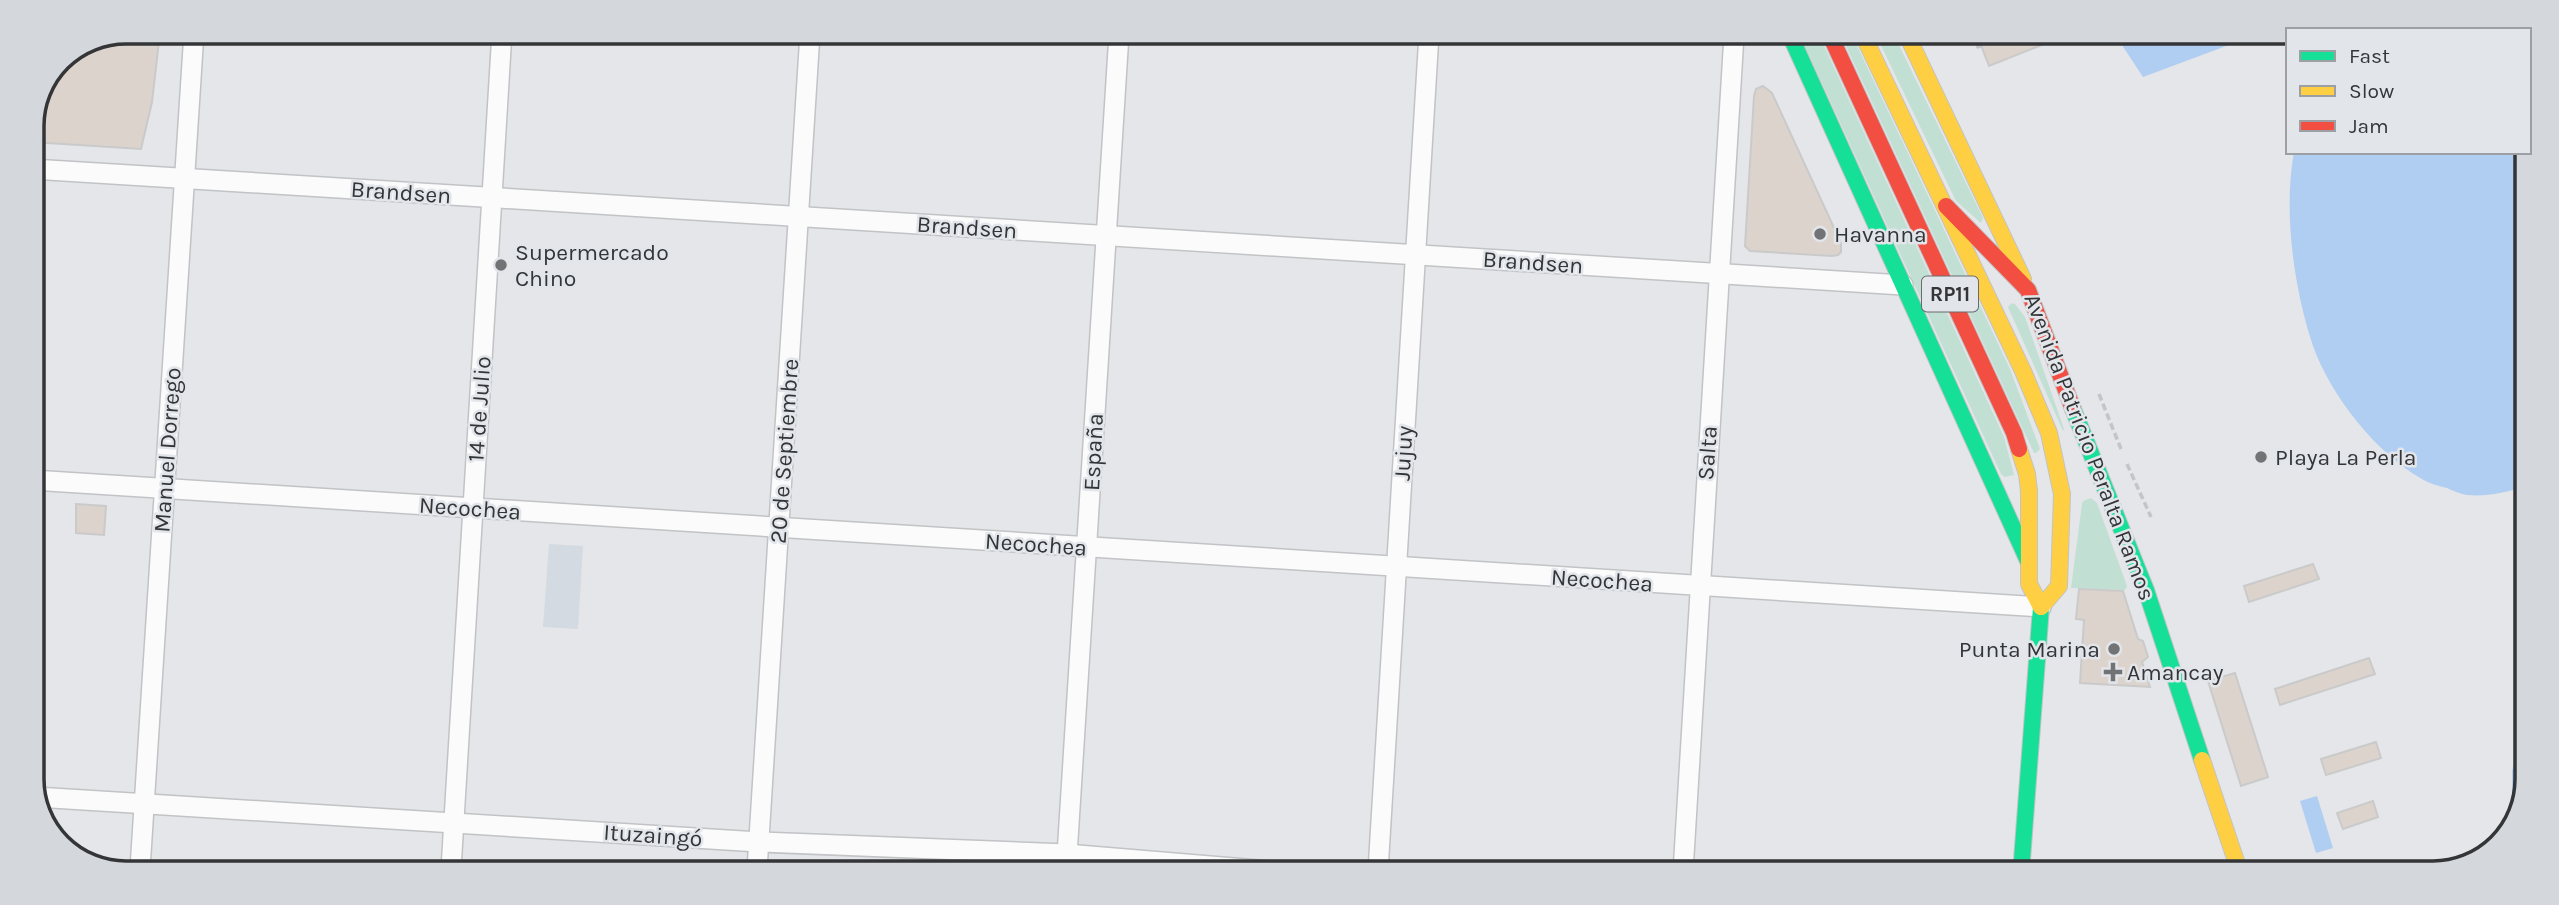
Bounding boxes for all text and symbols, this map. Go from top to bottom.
legend [2286,28,2531,154]
text: Fast [2349,44,2390,68]
text: Slow [2349,79,2394,103]
text: Jam [2349,114,2389,138]
street label: Brandsen [350,176,452,209]
street label: Brandsen [916,211,1018,244]
place label: Havanna [1834,221,1927,248]
marker: Havanna [1812,226,1828,242]
place label: Supermercado Chino [515,239,669,292]
street label: Brandsen [1482,246,1584,279]
marker: Supermercado Chino [493,257,509,273]
road number: RP11 [1922,276,1978,312]
street label: Avenida Patricio Peralta Ramos [2018,290,2161,604]
street label: 14 de Julio [462,355,497,463]
street label: 20 de Septiembre [765,358,804,544]
street label: Manuel Dorrego [148,367,187,533]
street label: España [1078,413,1109,492]
street label: Jujuy [1389,425,1418,481]
street label: Salta [1692,425,1723,481]
place label: Playa La Perla [2275,444,2417,471]
marker: Playa La Perla [2253,449,2269,465]
street label: Necochea [418,491,522,526]
street label: Necochea [984,527,1088,562]
street label: Necochea [1550,563,1654,598]
place label: Punta Marina [1959,636,2100,663]
marker: Punta Marina [2106,641,2122,657]
place label: Amancay [2127,659,2224,686]
marker: Amancay [2105,664,2121,680]
street label: Ituzaingó [603,819,703,852]

